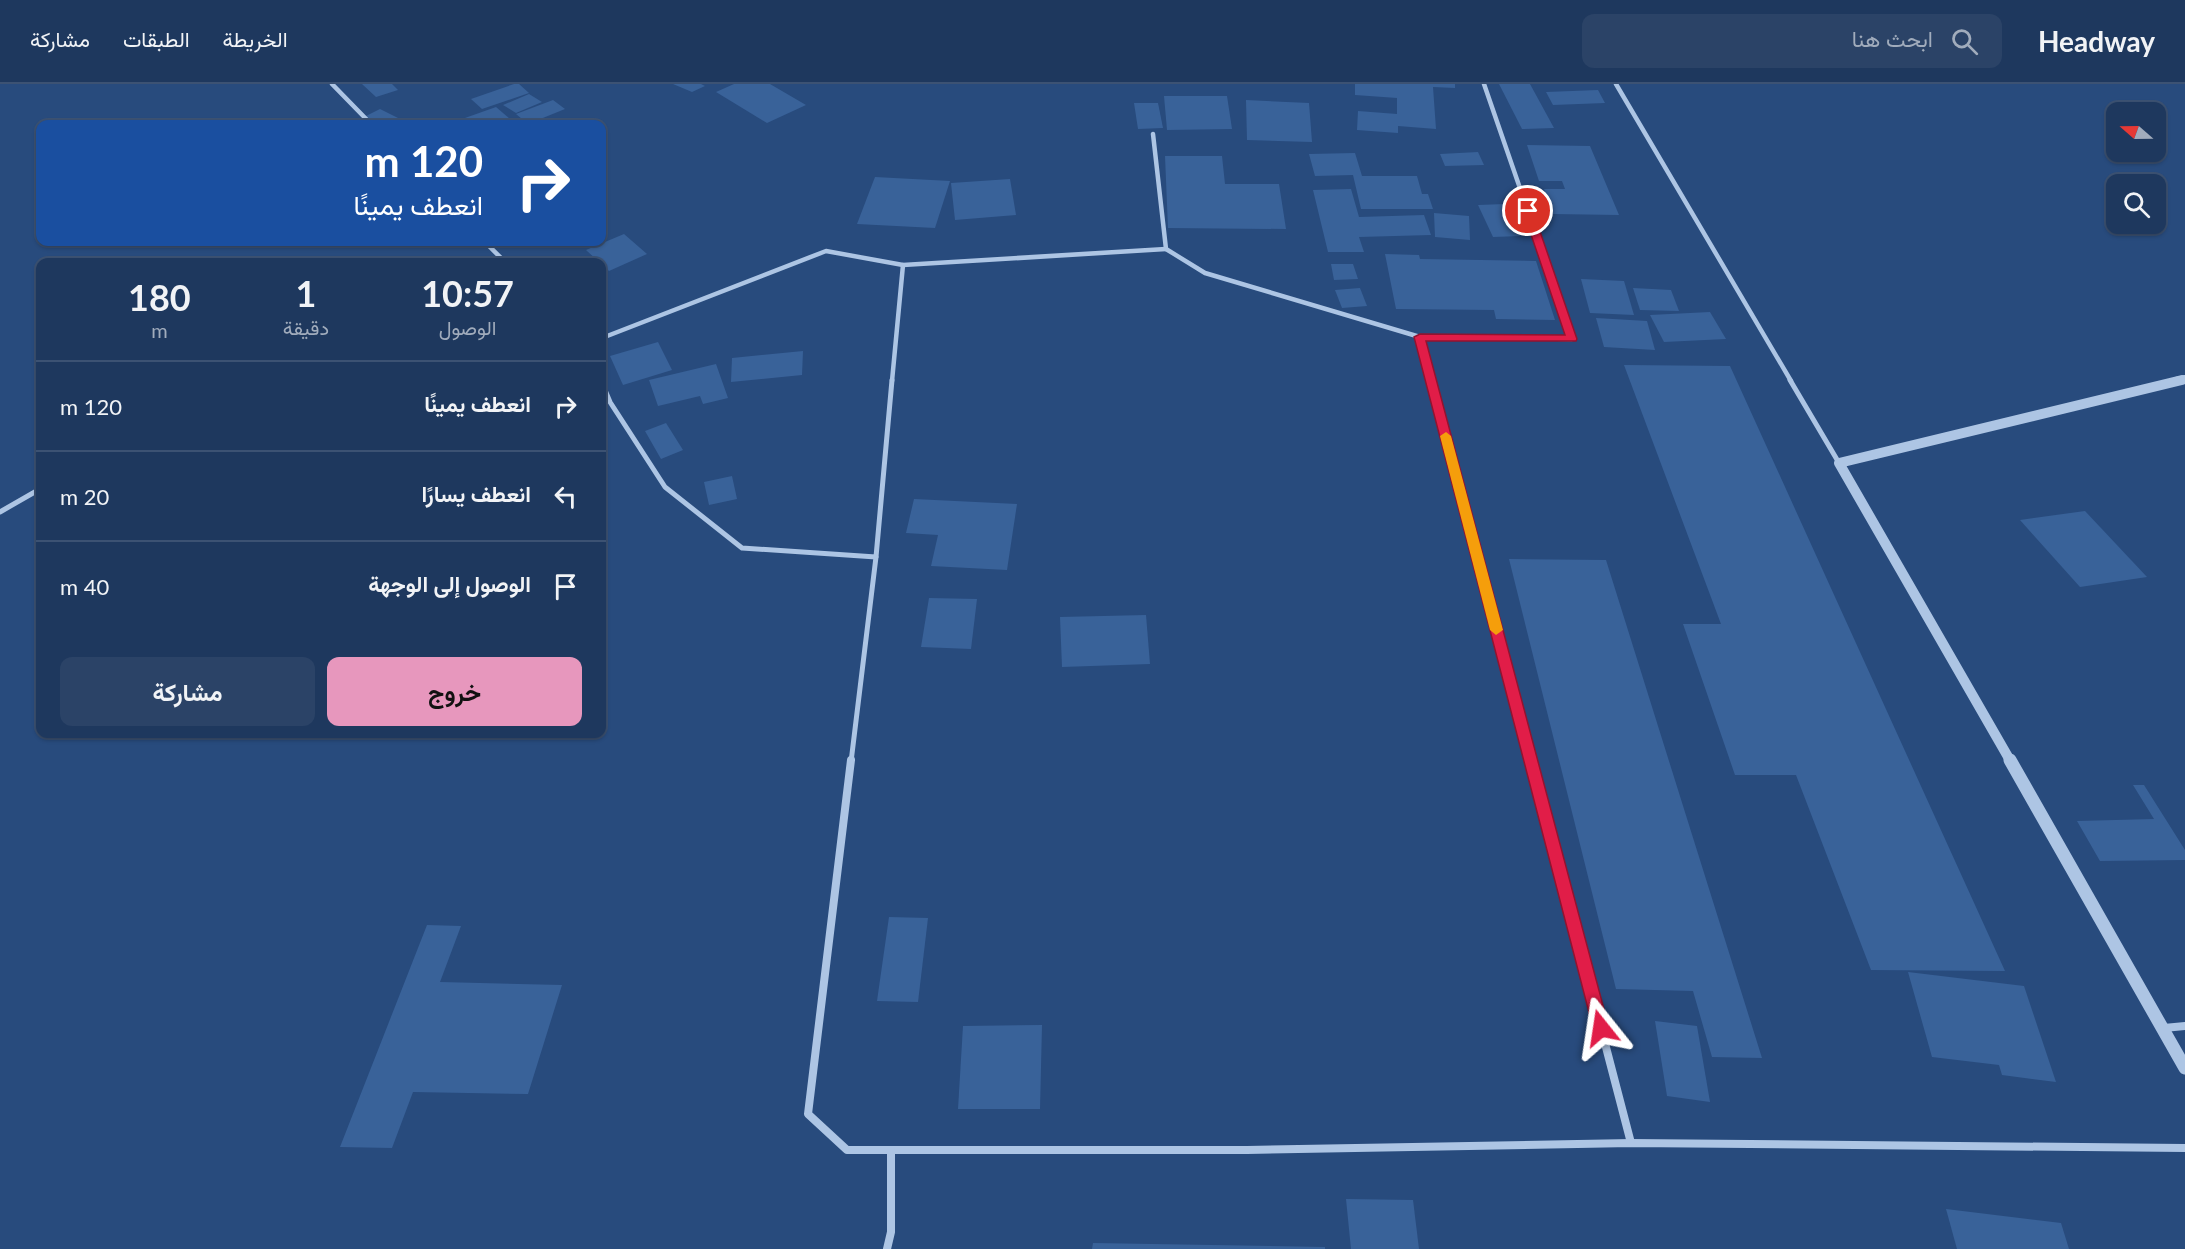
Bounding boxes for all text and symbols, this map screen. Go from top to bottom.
search box [1582,14,2002,68]
text: Headway [2038,24,2155,58]
text: ابحث هنا [1852,25,1933,52]
icon: search [1948,25,1981,58]
text: مشاركة [30,26,90,51]
text: الطبقات [123,26,190,51]
text: الخريطة [223,26,288,51]
north arrow [2106,102,2166,162]
map controls [2106,102,2166,234]
text: 120 m [365,136,483,186]
icon: right [504,144,582,222]
button: search [2106,174,2166,234]
pin [1502,185,1553,236]
text: انعطف يمينًا [354,188,483,221]
icon: arrive [1511,194,1544,227]
text: 1 [295,271,316,315]
text: 10:57 [421,271,514,315]
text: 180 [128,275,191,319]
text: دقيقة [283,315,329,339]
text: الوصول [439,315,496,339]
text: m [151,318,168,342]
text: انعطف يمينًا [424,390,531,417]
icon: right [549,390,582,423]
text: 120 m [60,393,122,420]
text: انعطف يسارًا [422,480,531,507]
icon: left [549,480,582,513]
text: 20 m [60,483,109,510]
text: الوصول إلى الوجهة [368,570,531,597]
icon: arrive [549,570,582,603]
text: 40 m [60,573,109,600]
button: مشاركة [60,657,315,726]
button: خروج [327,657,582,726]
position arrow [1569,996,1633,1060]

